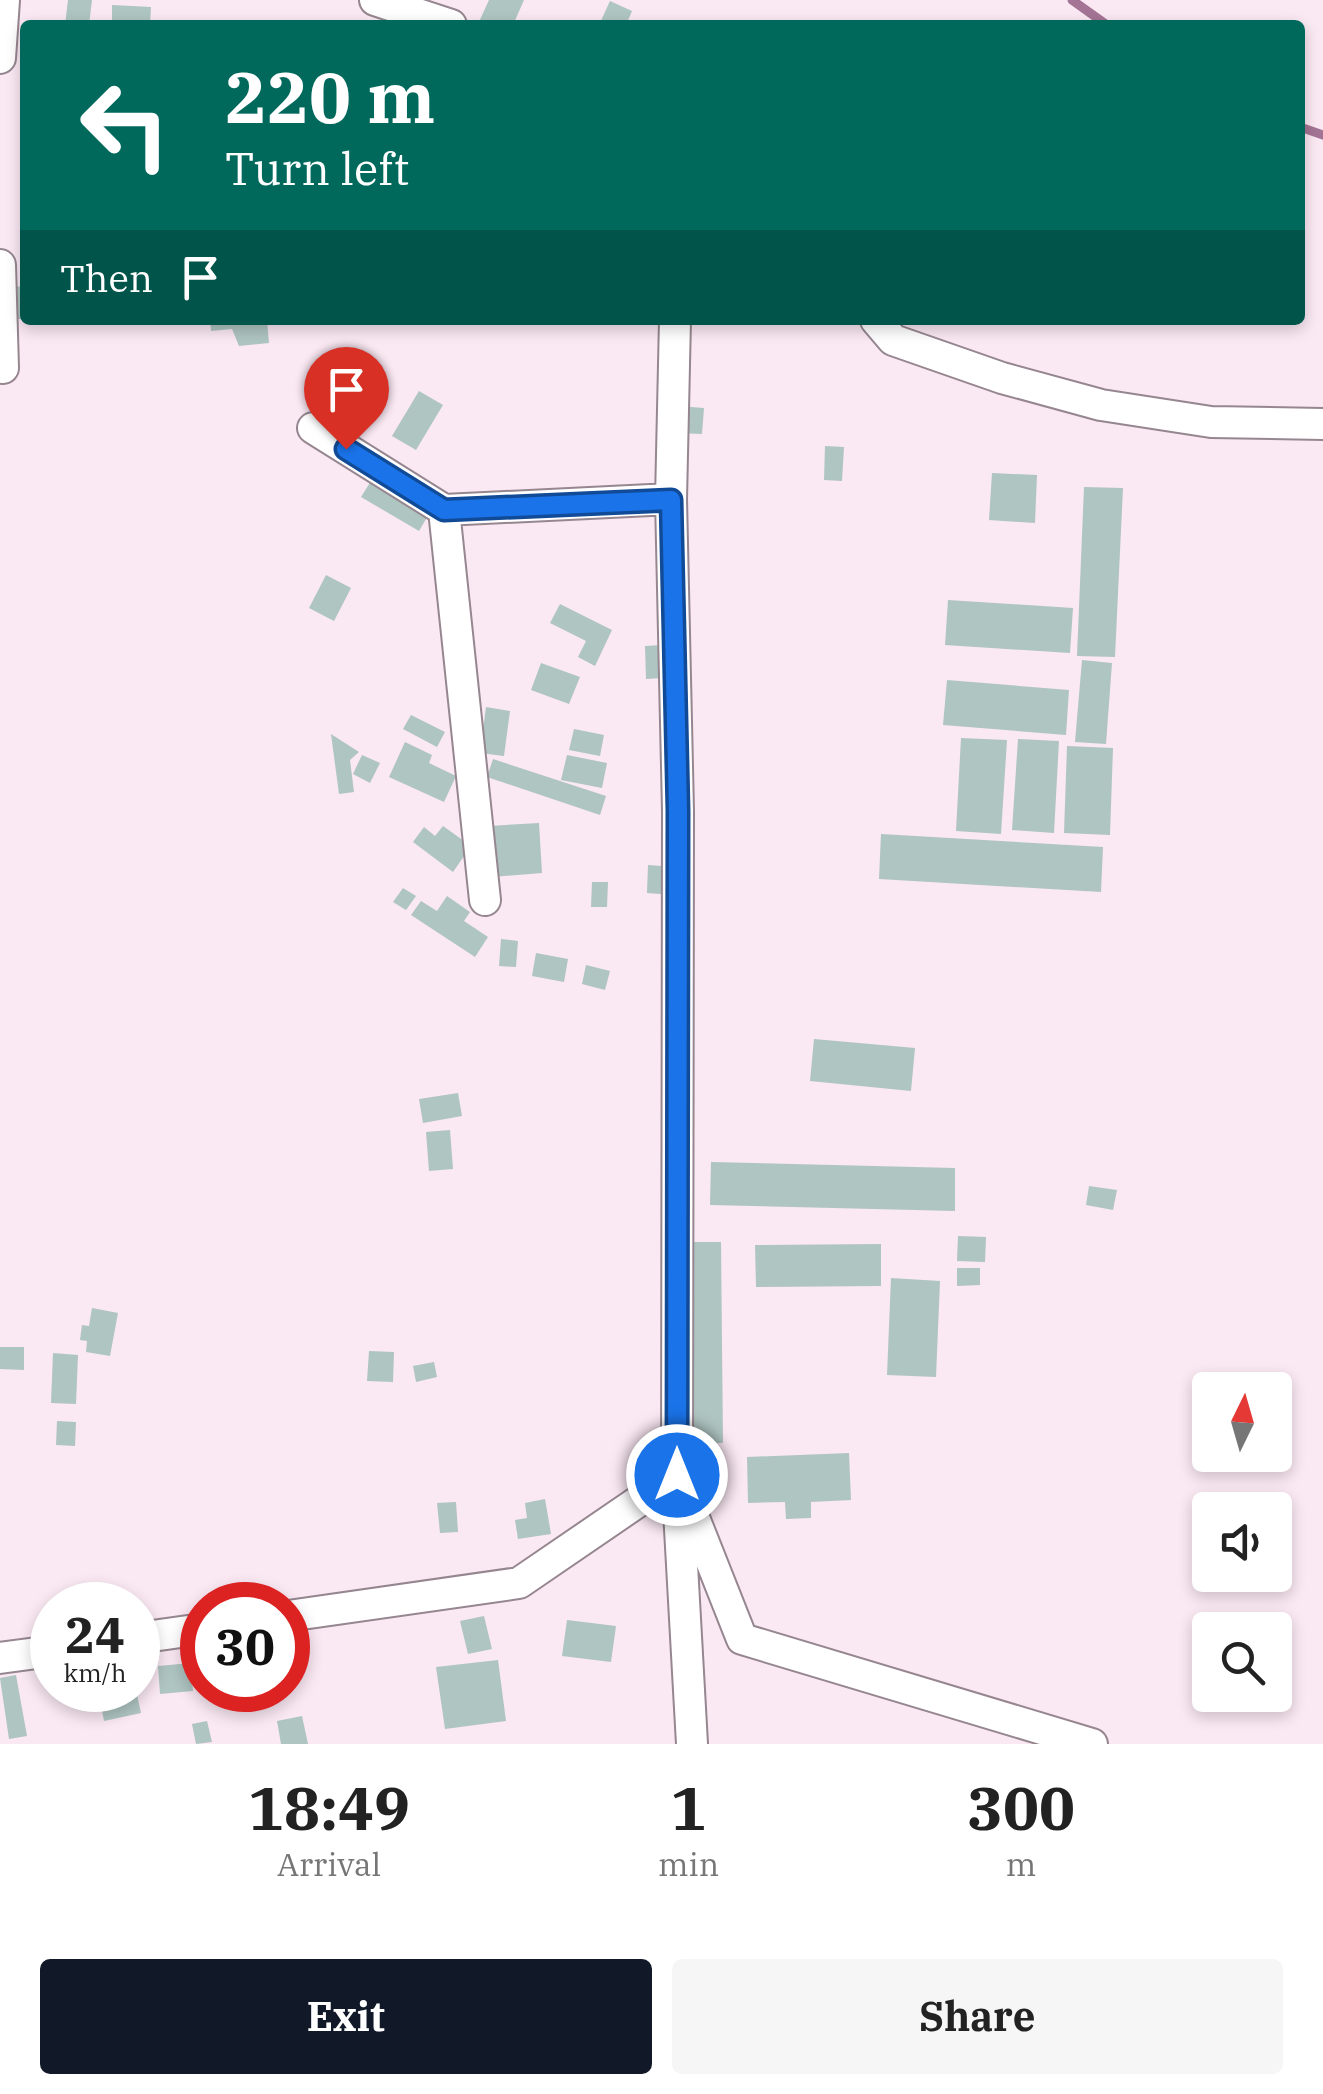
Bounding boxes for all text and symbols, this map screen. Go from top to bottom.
text: 220 m [225,51,435,142]
icon: left [60,60,190,190]
text: Turn left [225,139,409,197]
icon: arrive [173,250,228,305]
text: Then [60,253,153,302]
pin [304,347,389,450]
icon: arrive [319,362,374,417]
north arrow [1192,1372,1292,1472]
map controls [1192,1372,1292,1712]
position arrow [625,1423,729,1527]
button: sound [1192,1492,1292,1592]
speed limit sign: 30 [180,1582,310,1712]
text: 24 [65,1602,125,1667]
button: search [1192,1612,1292,1712]
text: km/h [63,1656,127,1689]
text: 18:49 [248,1768,410,1847]
text: 1 [671,1768,707,1847]
text: 300 [967,1768,1075,1847]
text: Arrival [277,1843,381,1885]
text: min [658,1843,719,1885]
text: m [1006,1843,1036,1885]
button: Exit [40,1959,652,2074]
button: Share [672,1959,1283,2074]

